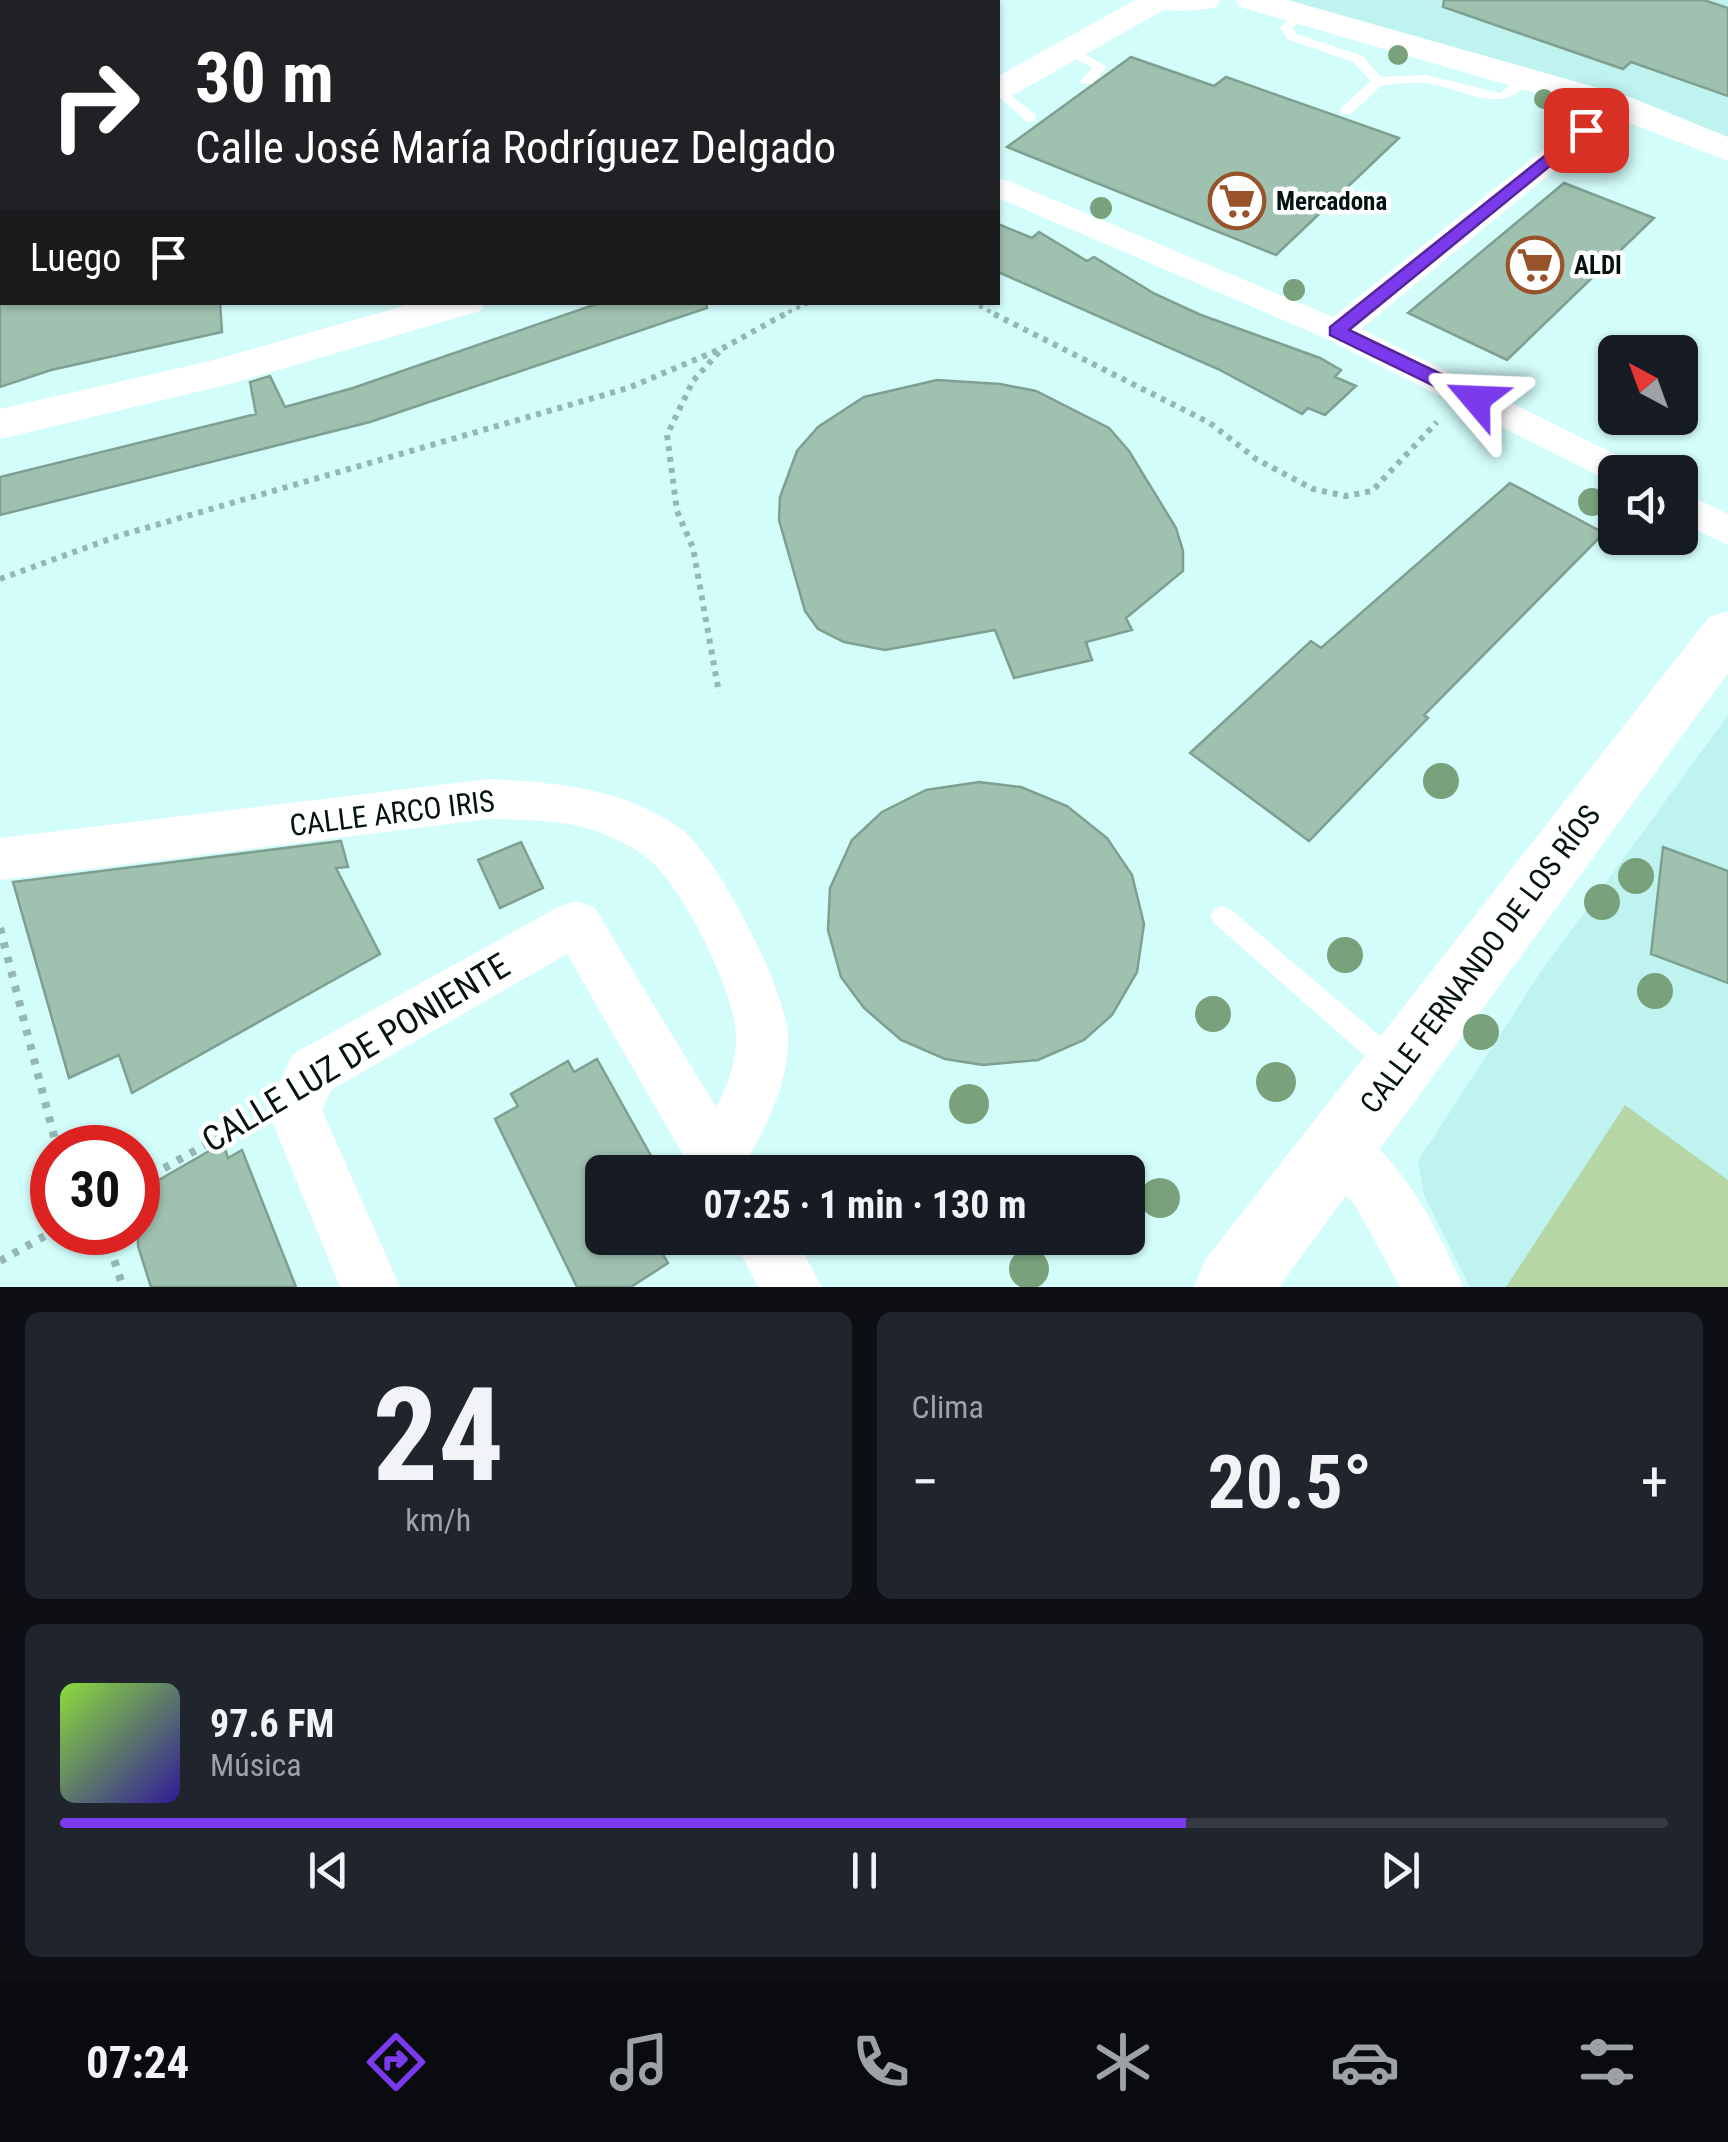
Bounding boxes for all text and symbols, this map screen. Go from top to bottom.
text: 30 m [195,37,334,119]
icon: right [30,40,160,170]
pin [1544,88,1629,173]
icon: arrive [1559,103,1614,158]
text: Calle José María Rodríguez Delgado [195,121,836,174]
supermarket icon: Mercadona [1207,171,1267,231]
place label: Mercadona [1276,187,1387,216]
icon: arrive [141,230,196,285]
supermarket icon: ALDI [1505,235,1565,295]
text: Luego [30,236,121,280]
place label: ALDI [1574,251,1622,280]
north arrow [1598,335,1698,435]
map controls [1598,335,1698,555]
position arrow [1424,347,1528,451]
button: sound [1598,455,1698,555]
street label: CALLE ARCO IRIS [288,783,496,843]
street label: CALLE FERNANDO DE LOS RÍOS [1353,798,1607,1120]
street label: CALLE LUZ DE PONIENTE [195,945,517,1161]
speed limit sign: 30 [30,1125,160,1255]
text: 07:25 · 1 min · 130 m [704,1183,1026,1227]
text: 24 [373,1359,504,1512]
text: Clima [912,1388,984,1426]
text: 20.5° [1208,1438,1372,1526]
text: − [912,1450,939,1514]
text: + [1641,1450,1668,1514]
text: km/h [405,1501,471,1539]
text: 97.6 FM [210,1702,334,1746]
text: Música [210,1746,302,1784]
icon: previous [301,1843,356,1898]
icon: pause [837,1843,892,1898]
icon: next [1373,1843,1428,1898]
icon: directions [361,2027,431,2097]
icon: music [604,2027,674,2097]
icon: phone [846,2027,916,2097]
icon: climate [1088,2027,1158,2097]
icon: car [1330,2027,1400,2097]
icon: filters [1572,2027,1642,2097]
text: 07:24 [86,2036,189,2089]

